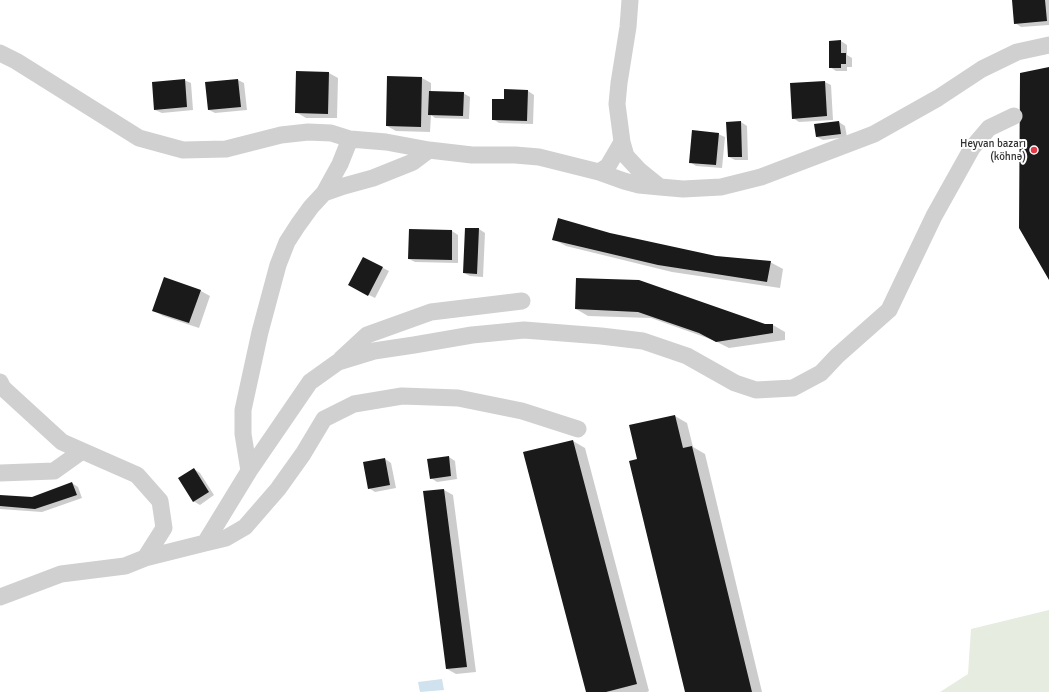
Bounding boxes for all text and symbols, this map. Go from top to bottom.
place label: Heyvan bazarı (köhnə) [960,137,1026,163]
marker: Heyvan bazarı (köhnə) [1029,145,1039,155]

